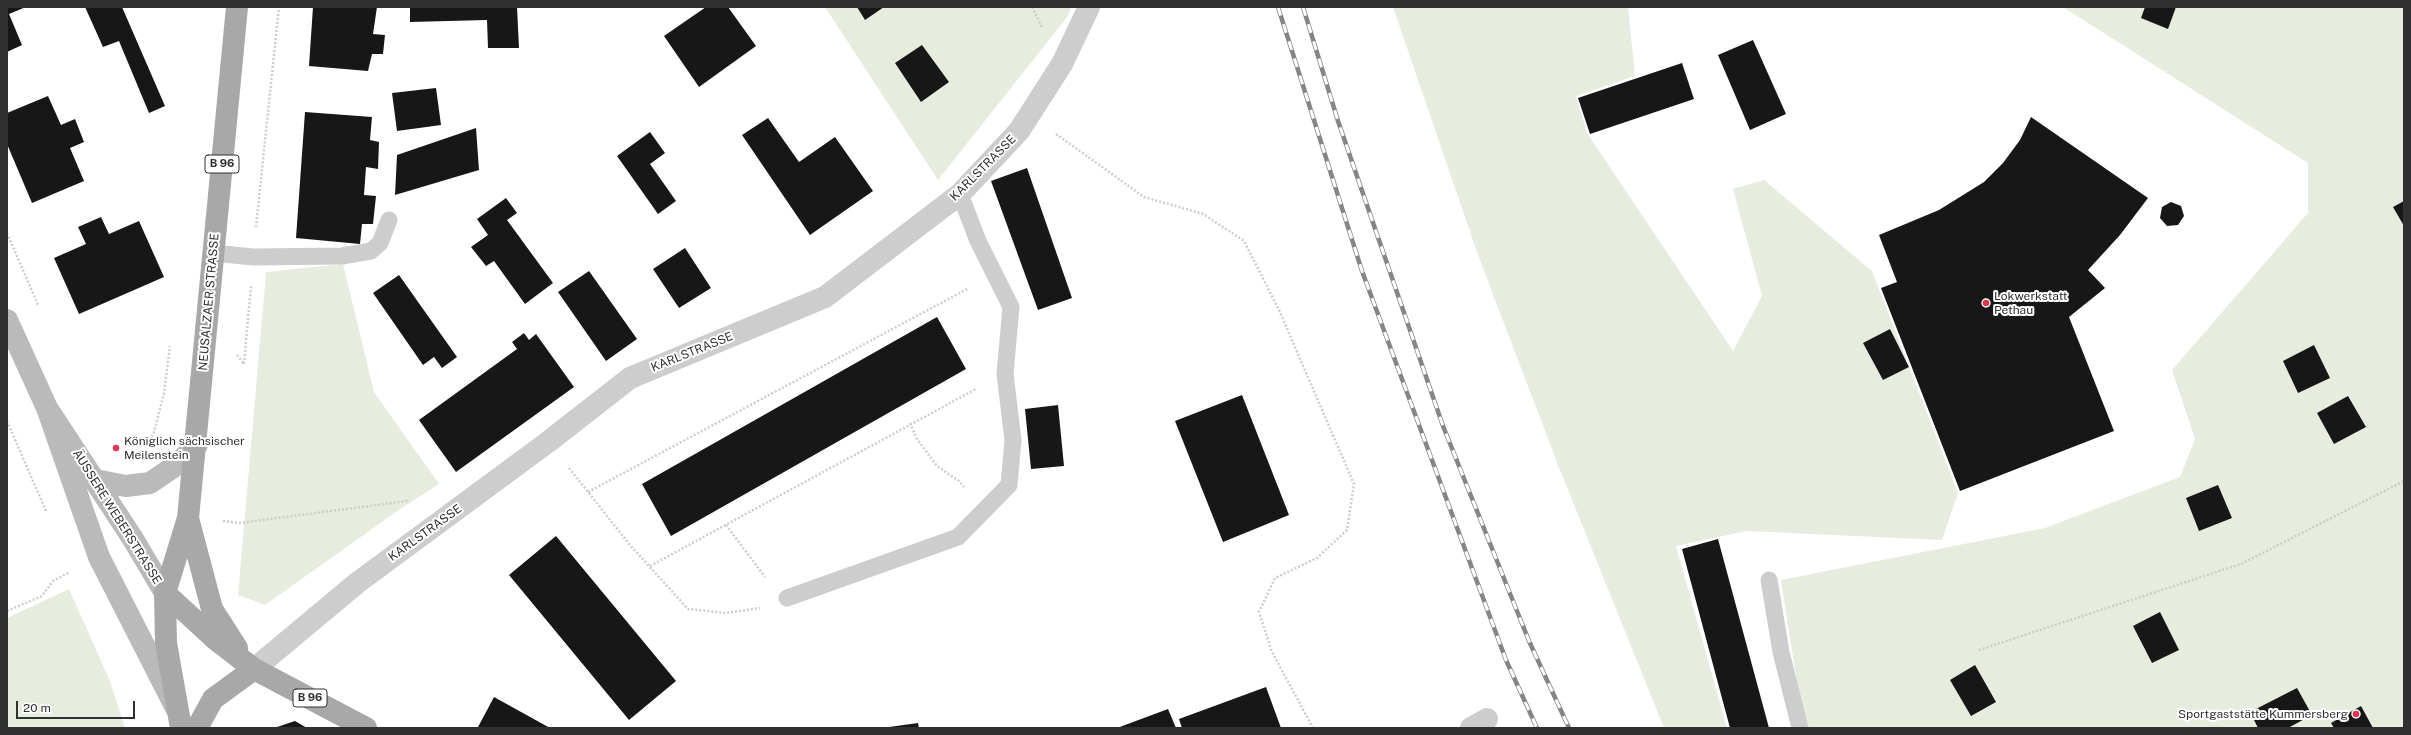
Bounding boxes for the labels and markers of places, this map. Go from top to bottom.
place label: Lokwerkstatt Pethau [1994,289,2067,317]
marker: Lokwerkstatt Pethau [1981,298,1991,308]
place label: Königlich sächsischer Meilenstein [124,434,245,462]
marker: Königlich sächsischer Meilenstein [111,443,121,453]
place label: Sportgaststätte Kummersberg [2178,707,2348,721]
marker: Sportgaststätte Kummersberg [2351,709,2361,719]

